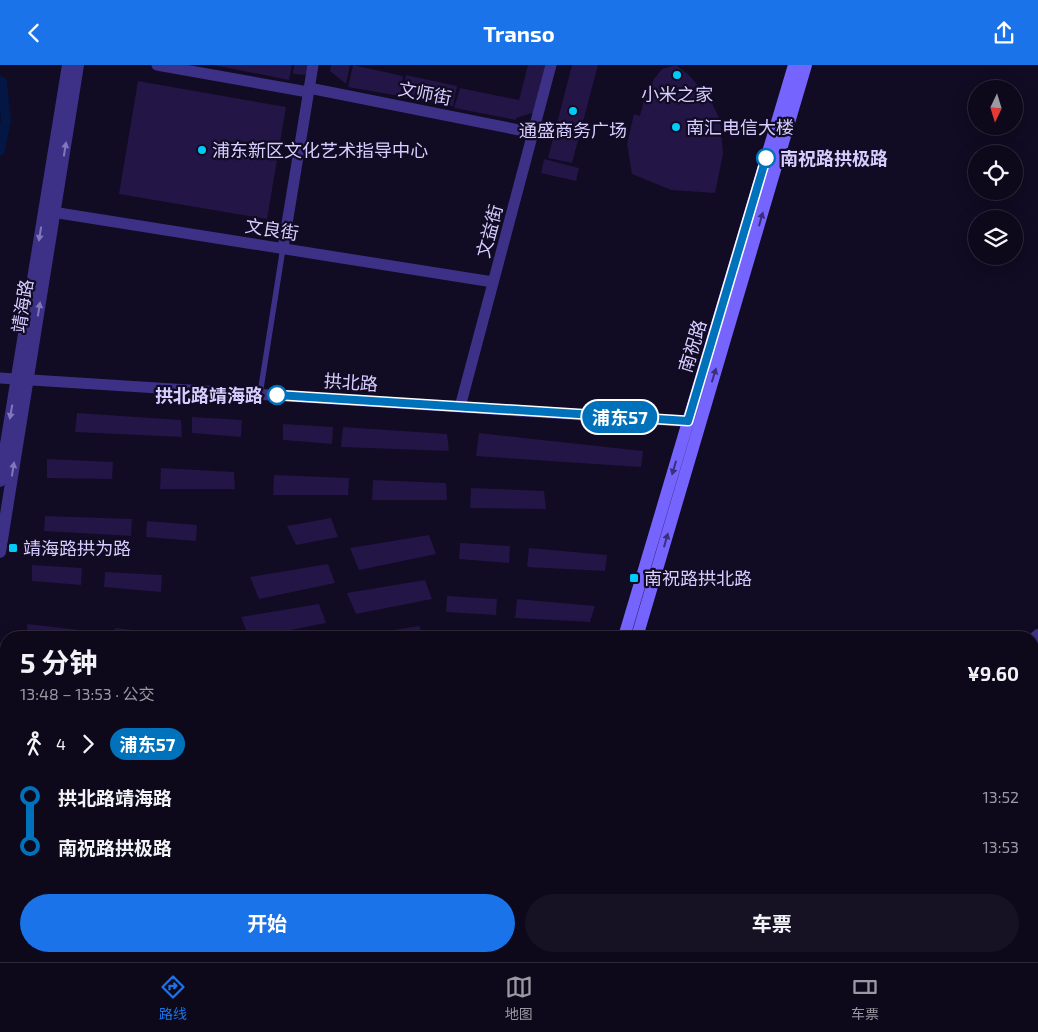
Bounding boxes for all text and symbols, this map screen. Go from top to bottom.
icon: back [20,19,48,47]
icon: share [990,19,1018,47]
text: Transo [483,20,555,46]
marker: 小米之家 [671,69,683,81]
street label: 文师街 [396,77,454,109]
north arrow [968,80,1022,135]
map controls [968,80,1023,265]
place label: 小米之家 [641,83,713,105]
marker: 通盛商务广场 [567,105,579,117]
place label: 南汇电信大楼 [686,116,794,138]
place label: 通盛商务广场 [519,119,627,141]
marker: 南汇电信大楼 [670,121,682,133]
place label: 浦东新区文化艺术指导中心 [212,139,428,161]
one-way arrow [61,140,69,156]
marker: 浦东新区文化艺术指导中心 [196,144,208,156]
button: locate [968,145,1023,200]
place label: 南祝路拱极路 [780,147,888,169]
marker: 南祝路拱极路 [756,148,776,168]
street label: 文益街 [471,202,507,260]
button: layers [968,210,1023,265]
one-way arrow [757,212,765,227]
street label: 文良街 [244,214,300,244]
one-way arrow [36,226,44,242]
street label: 靖海路 [7,278,37,334]
one-way arrow [35,301,43,317]
street label: 南祝路 [674,317,710,375]
one-way arrow [711,368,719,383]
street label: 拱北路 [323,369,379,395]
place label: 拱北路靖海路 [155,384,263,406]
marker: 拱北路靖海路 [267,385,287,405]
line badge: 浦东57 [585,401,655,433]
one-way arrow [7,404,15,420]
text: 浦东57 [592,406,648,428]
one-way arrow [9,461,17,477]
one-way arrow [670,461,678,476]
one-way arrow [662,533,670,548]
place label: 靖海路拱为路 [23,537,131,559]
marker: 靖海路拱为路 [7,542,19,554]
place label: 南祝路拱北路 [644,567,752,589]
marker: 南祝路拱北路 [628,572,640,584]
text: 5 分钟 [20,645,98,679]
text: ¥9.60 [967,662,1019,685]
text: 13:48 – 13:53 · 公交 [20,684,155,703]
icon: walk [20,730,48,758]
icon: forward [74,730,102,758]
text: 浦东57 [120,733,175,755]
text: 4 [56,734,66,753]
text: 拱北路靖海路 [58,786,172,809]
text: 13:52 [982,787,1019,806]
text: 南祝路拱极路 [58,836,172,859]
text: 13:53 [982,837,1019,856]
button: 开始 [20,894,515,952]
button: 车票 [525,894,1019,952]
tab: 路线 [159,973,187,1023]
tab: 地图 [505,973,533,1023]
tab: 车票 [851,973,879,1023]

